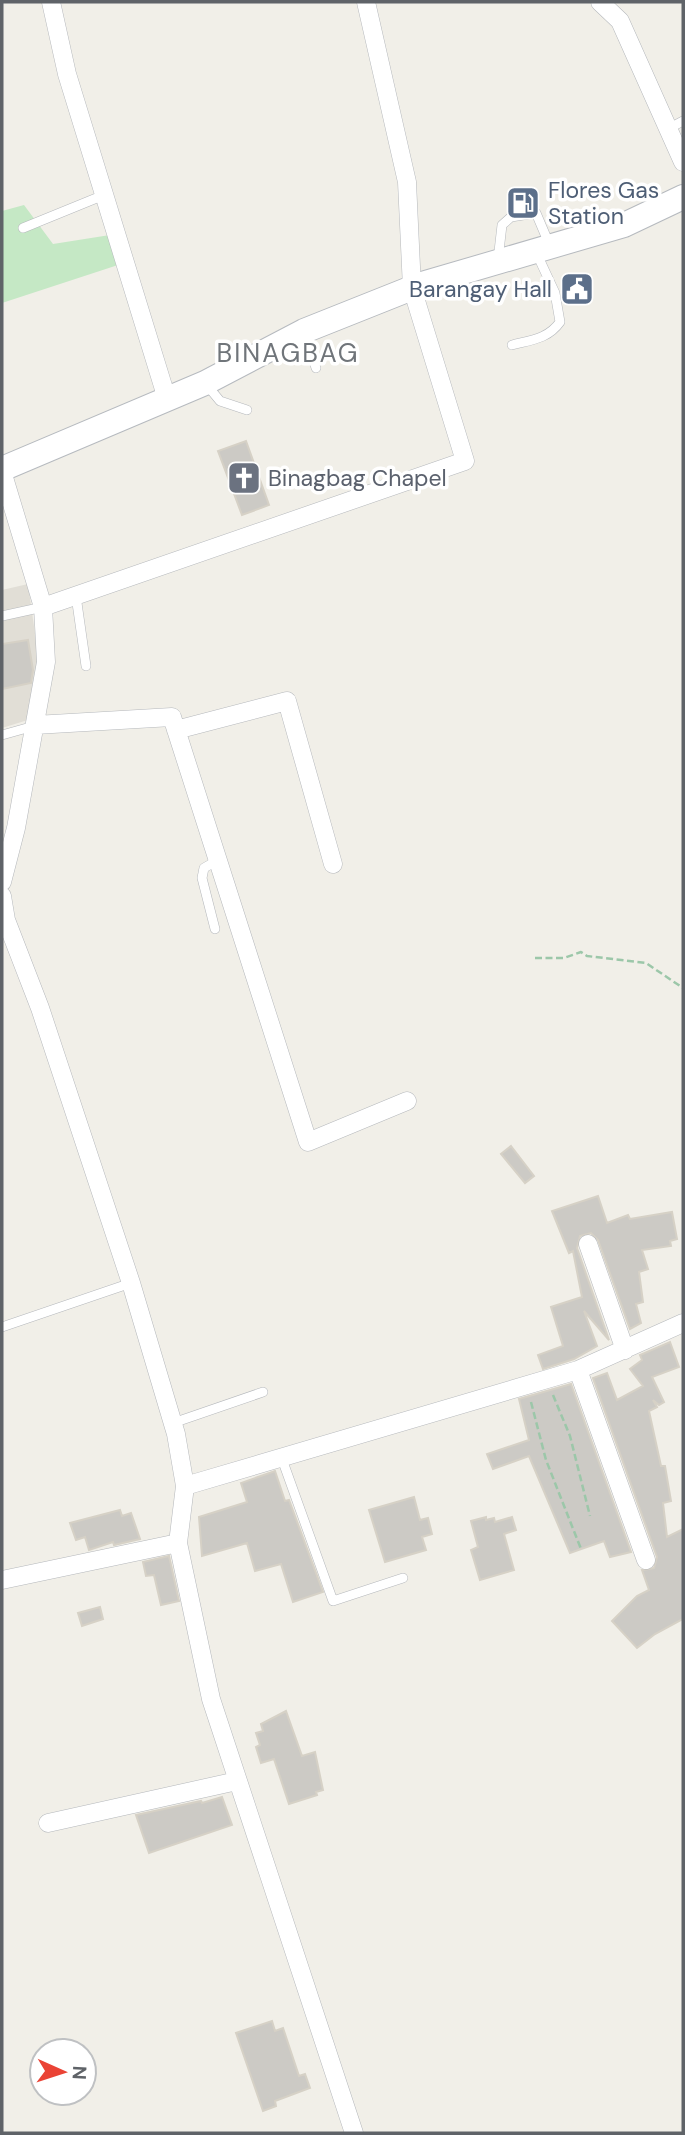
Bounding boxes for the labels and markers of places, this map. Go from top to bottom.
place label: Flores Gas Station [548,175,659,231]
fuel station icon: Flores Gas Station [504,184,542,222]
public building icon: Barangay Hall [558,270,596,308]
place label: Barangay Hall [409,274,552,304]
church icon: Binagbag Chapel [225,459,263,497]
place label: Binagbag Chapel [268,463,447,493]

